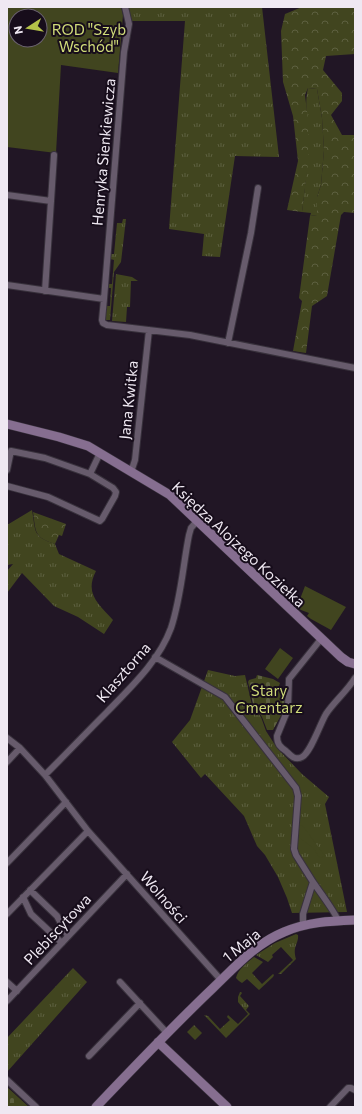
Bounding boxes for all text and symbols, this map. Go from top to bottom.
north arrow [8,8,48,48]
park label: ROD "Szyb Wschód" [52,20,126,55]
text: N [11,25,25,36]
street label: Henryka Sienkiewicza [88,78,118,226]
street label: Jana Kwitka [115,360,141,440]
street label: Księdza Alojzego Koziełka [169,477,309,611]
street label: Klasztorna [92,638,154,706]
park label: Stary Cmentarz [235,681,303,716]
street label: Wolności [137,867,191,927]
street label: Plebiscytowa [20,890,94,968]
street label: 1 Maja [219,924,263,966]

